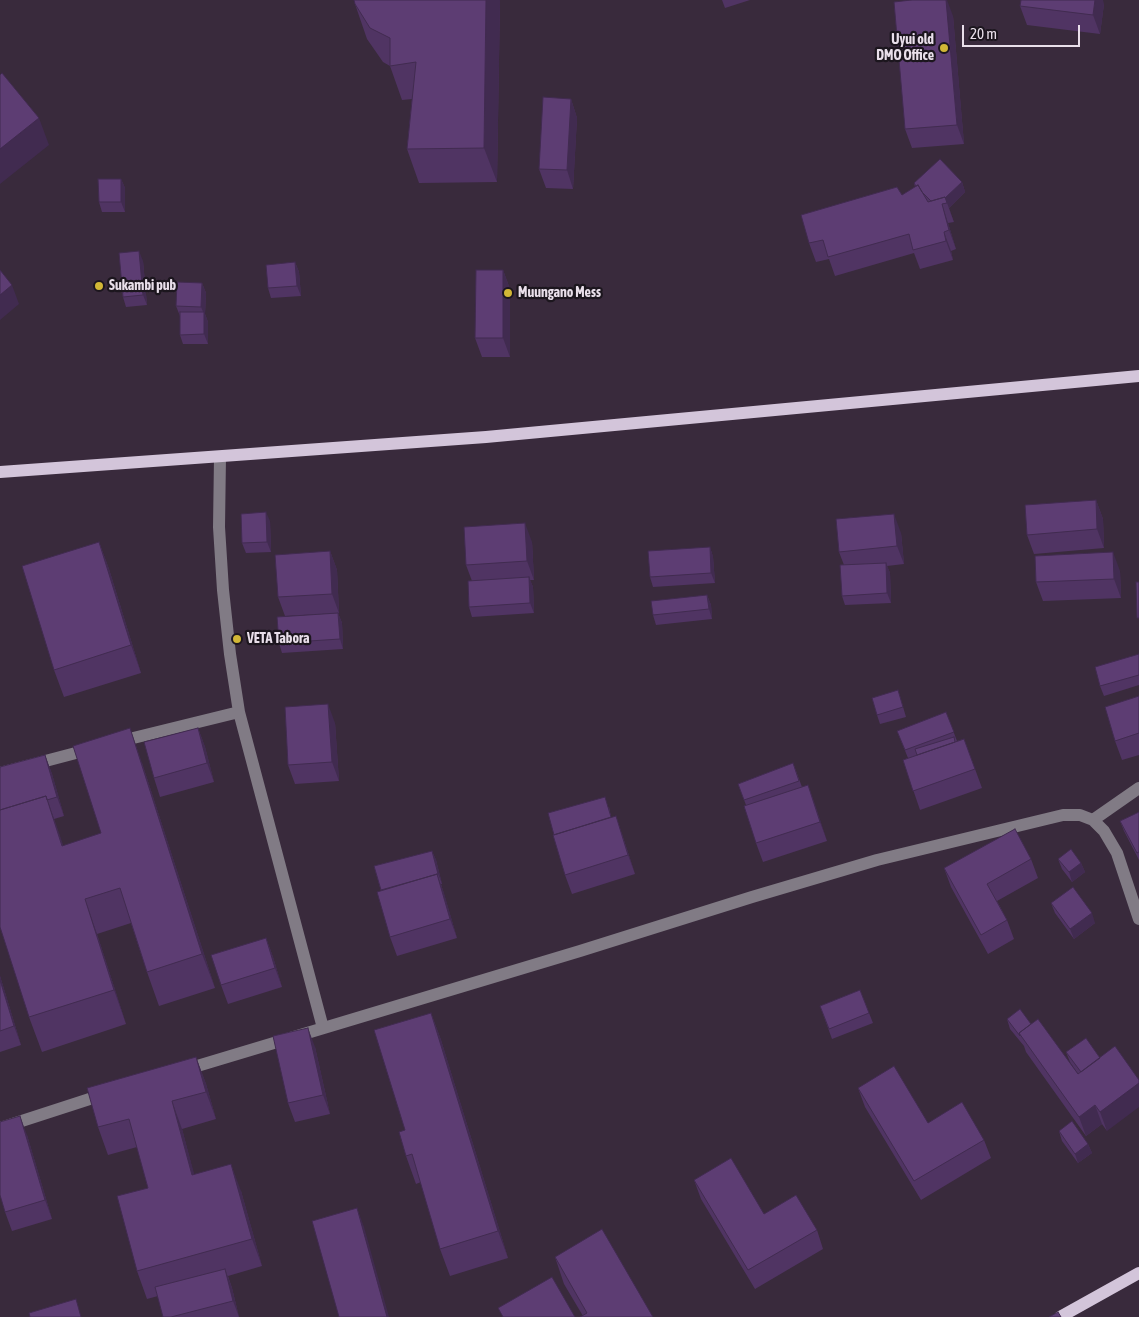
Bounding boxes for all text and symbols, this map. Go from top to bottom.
scale bar [964,15,1082,47]
text: 20 m [970,25,997,42]
place label: Uyui old DMO Office [876,32,934,64]
marker: Uyui old DMO Office [938,42,950,54]
place label: Sukambi pub [109,278,176,294]
marker: Sukambi pub [93,280,105,292]
place label: Muungano Mess [518,285,601,301]
marker: Muungano Mess [502,287,514,299]
place label: VETA Tabora [247,631,309,647]
marker: VETA Tabora [231,633,243,645]

